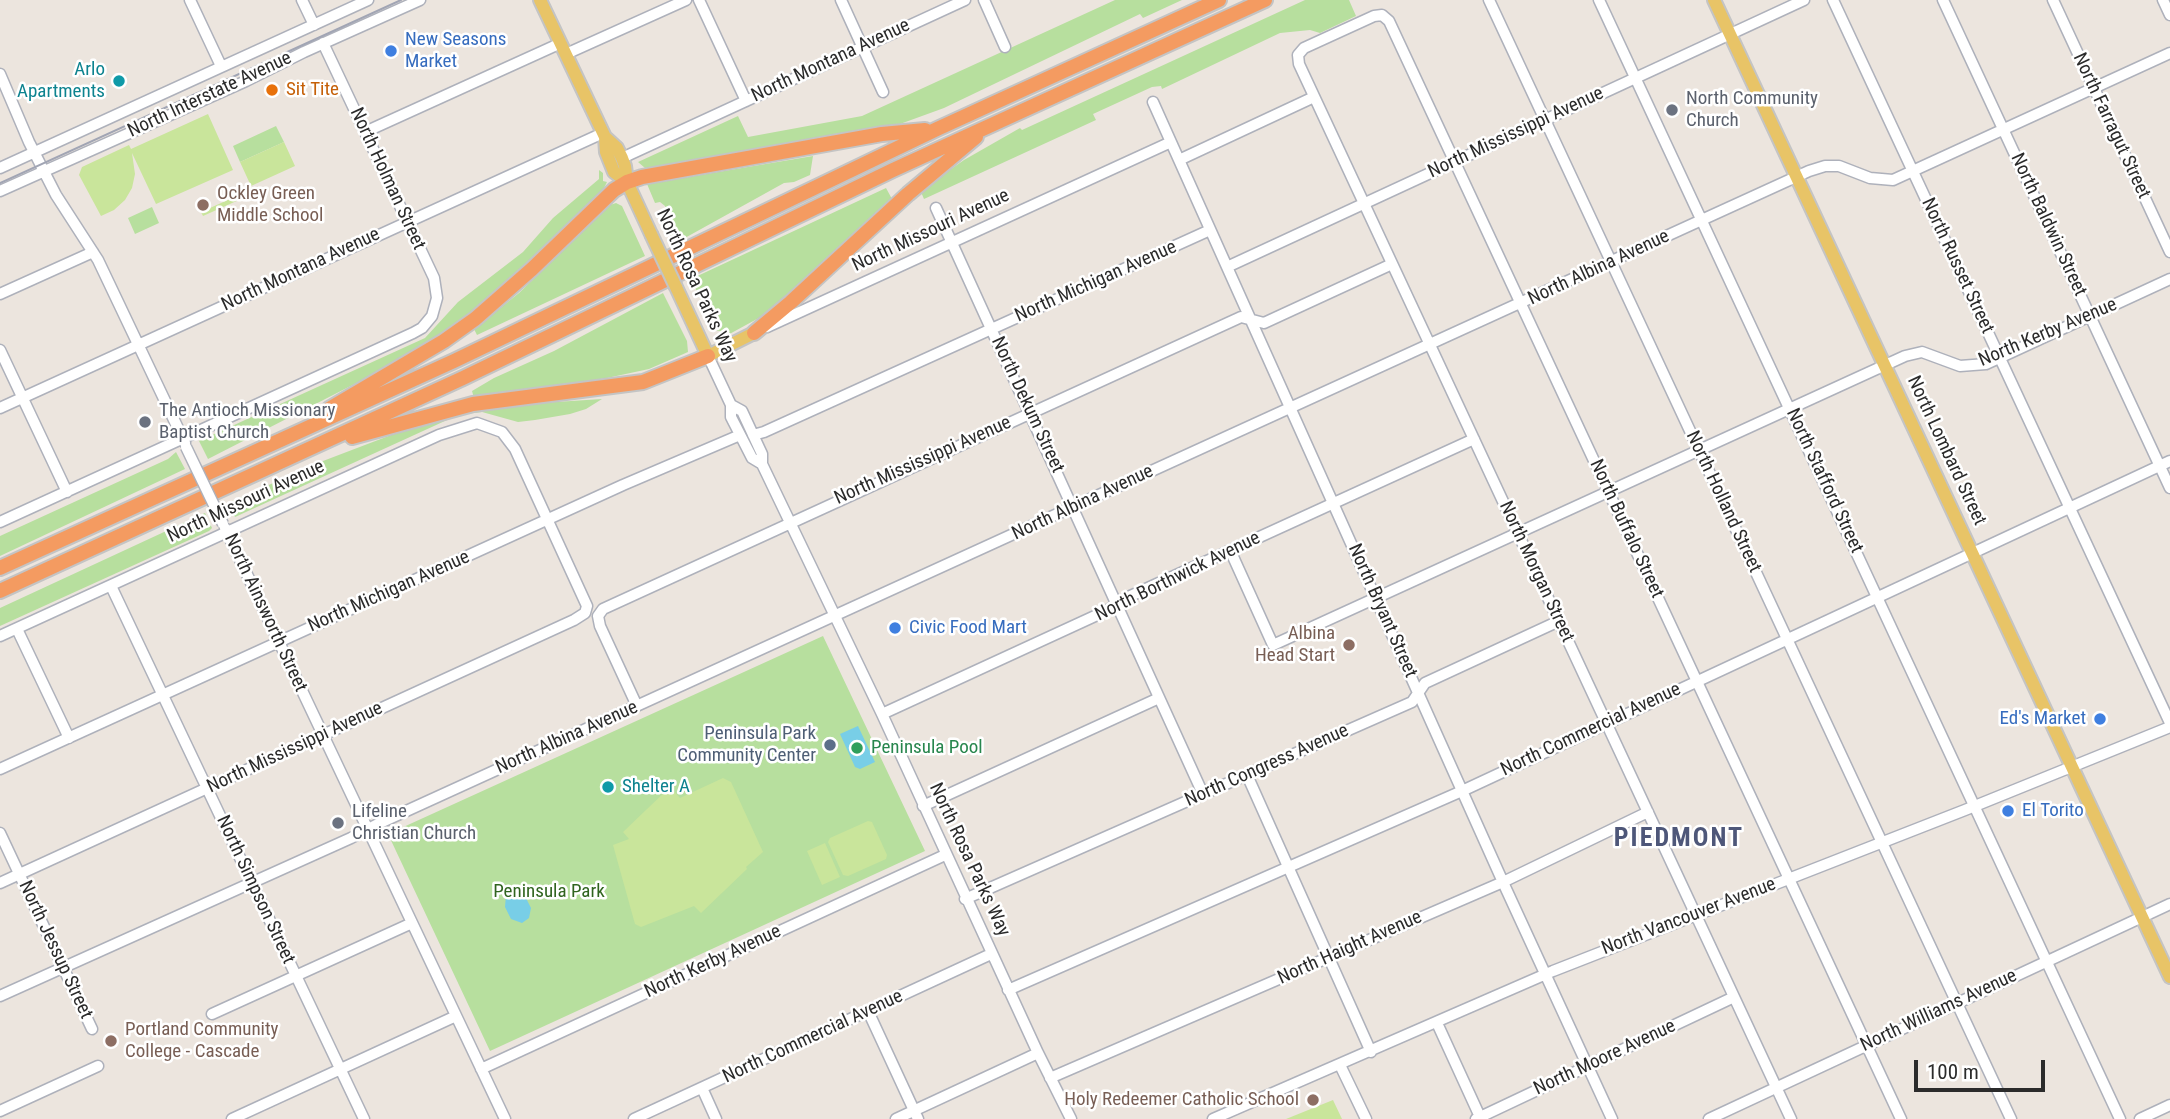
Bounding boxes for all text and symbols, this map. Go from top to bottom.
street label: North Montana Avenue [748,14,914,108]
place label: New Seasons Market [405,29,506,73]
marker: New Seasons Market [383,43,399,59]
street label: North Interstate Avenue [125,47,295,143]
street label: North Farragut Street [2067,50,2155,202]
place label: Arlo Apartments [17,59,105,103]
marker: Arlo Apartments [111,73,127,89]
place label: Sit Tite [286,79,339,101]
marker: Sit Tite [264,82,280,98]
street label: North Mississippi Avenue [1425,82,1607,184]
place label: North Community Church [1686,88,1818,132]
marker: North Community Church [1664,102,1680,118]
street label: North Holman Street [344,104,430,254]
street label: North Baldwin Street [2005,150,2091,300]
place label: Ockley Green Middle School [217,183,323,227]
street label: North Missouri Avenue [849,185,1013,277]
street label: North Russet Street [1916,195,1998,337]
marker: Ockley Green Middle School [195,197,211,213]
street label: North Rosa Parks Way [651,206,741,366]
street label: North Montana Avenue [218,223,384,317]
street label: North Albina Avenue [1525,225,1673,311]
street label: North Michigan Avenue [1012,236,1180,328]
street label: North Kerby Avenue [1976,294,2120,372]
street label: North Dekum Street [986,333,1068,477]
street label: North Lombard Street [1901,373,1991,529]
place label: The Antioch Missionary Baptist Church [159,400,335,444]
street label: North Stafford Street [1781,405,1867,557]
street label: North Mississippi Avenue [831,412,1015,510]
marker: The Antioch Missionary Baptist Church [137,414,153,430]
street label: North Holland Street [1680,428,1766,576]
street label: North Missouri Avenue [164,456,328,548]
street label: North Buffalo Street [1584,456,1668,602]
street label: North Albina Avenue [1009,460,1157,546]
street label: North Morgan Street [1493,498,1579,646]
street label: North Borthwick Avenue [1092,527,1264,627]
street label: North Ainsworth Street [218,530,312,696]
street label: North Bryant Street [1342,541,1422,681]
street label: North Michigan Avenue [305,546,473,638]
place label: Civic Food Mart [909,617,1027,639]
marker: Civic Food Mart [887,620,903,636]
place label: Albina Head Start [1255,623,1335,667]
marker: Albina Head Start [1341,637,1357,653]
street label: North Commercial Avenue [1497,678,1685,782]
street label: North Albina Avenue [492,696,642,780]
street label: North Mississippi Avenue [204,697,386,799]
place label: Ed's Market [2000,708,2086,730]
marker: Ed's Market [2092,711,2108,727]
street label: North Congress Avenue [1182,720,1352,812]
place label: Peninsula Park Community Center [677,723,816,767]
marker: Peninsula Park Community Center [822,737,838,753]
place label: Peninsula Pool [871,737,983,759]
marker: Peninsula Pool [849,740,865,756]
place label: Shelter A [622,776,690,798]
marker: Shelter A [600,779,616,795]
street label: North Rosa Parks Way [924,780,1014,940]
place label: El Torito [2022,800,2084,822]
place label: Lifeline Christian Church [352,801,476,845]
marker: El Torito [2000,803,2016,819]
street label: North Simpson Street [211,812,299,968]
marker: Lifeline Christian Church [330,815,346,831]
district label: PIEDMONT [1615,823,1743,855]
street label: North Vancouver Avenue [1599,873,1779,961]
street label: North Jessup Street [13,877,97,1023]
park label: Peninsula Park [493,881,605,903]
street label: North Haight Avenue [1274,906,1426,990]
street label: North Kerby Avenue [641,920,785,1004]
street label: North Williams Avenue [1857,965,2021,1057]
street label: North Commercial Avenue [719,985,907,1089]
street label: North Moore Avenue [1531,1015,1679,1101]
place label: Portland Community College - Cascade [125,1019,278,1063]
marker: Portland Community College - Cascade [103,1033,119,1049]
scale bar [1918,1046,2049,1090]
text: 100 m [1927,1060,1979,1084]
place label: Holy Redeemer Catholic School [1064,1089,1299,1111]
marker: Holy Redeemer Catholic School [1305,1092,1321,1108]

